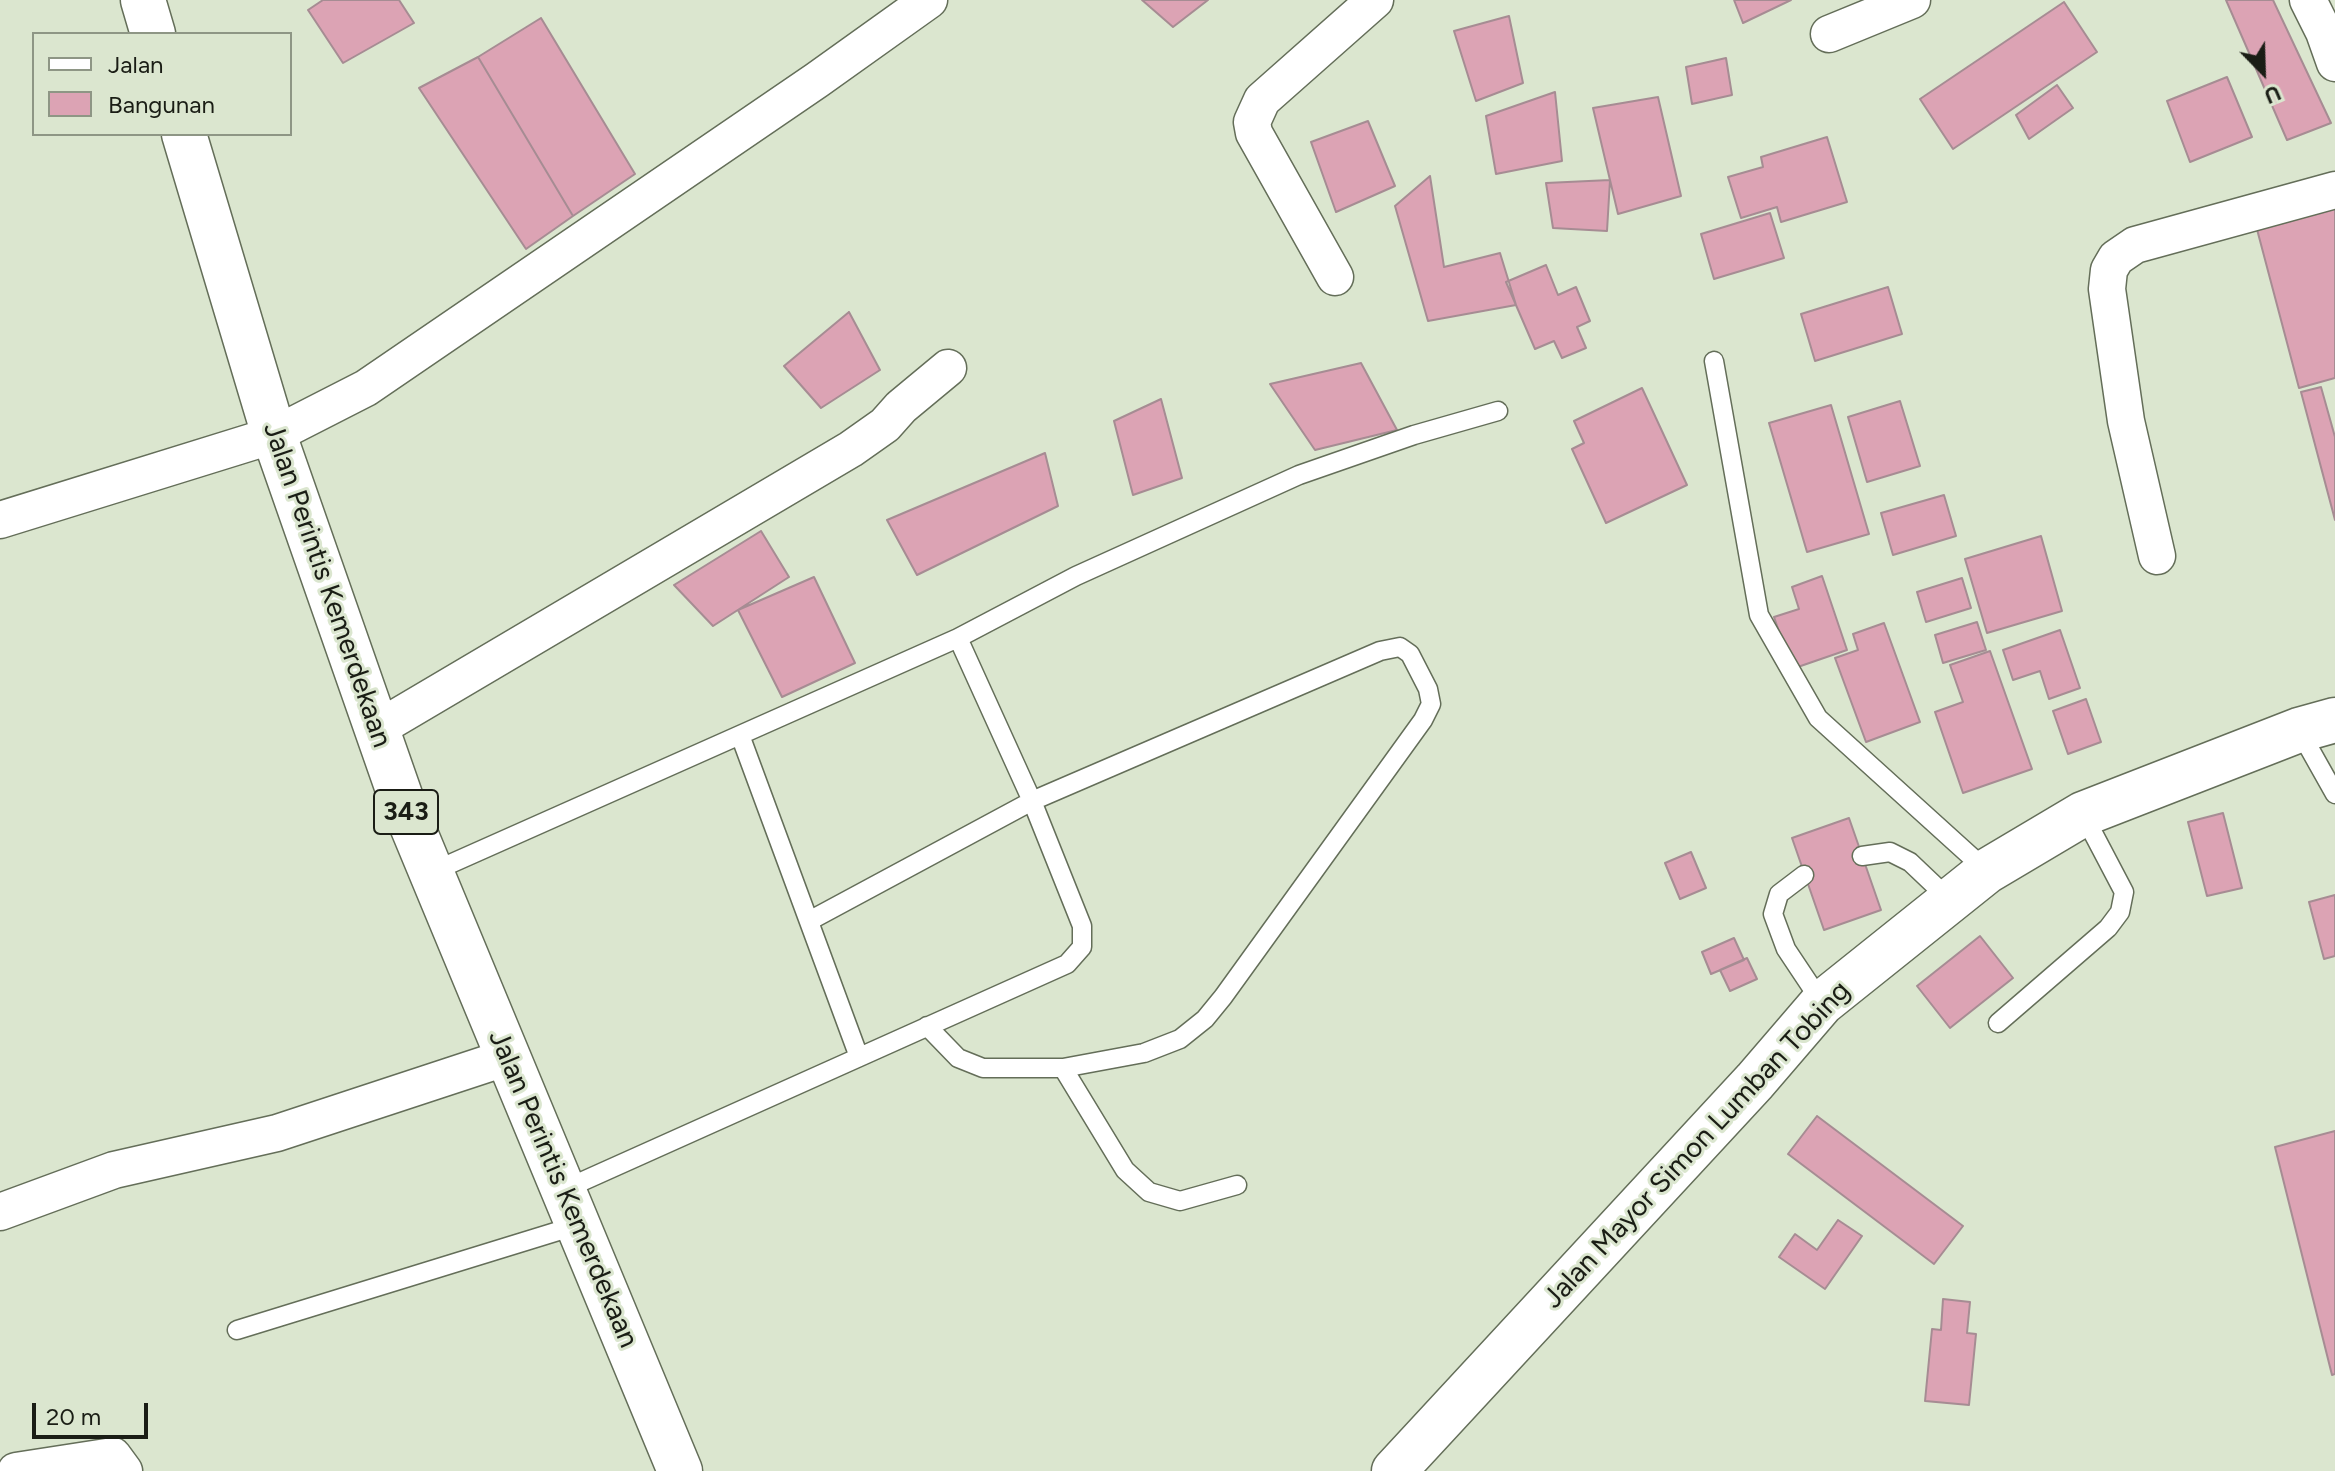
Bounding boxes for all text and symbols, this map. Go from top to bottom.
legend [32,32,292,136]
north arrow [2223,32,2303,112]
text: Jalan [108,50,164,79]
text: U [2260,79,2285,110]
text: Bangunan [108,90,215,119]
street label: Jalan Perintis Kemerdekaan [256,418,398,752]
road number: 343 [374,790,438,834]
street label: Jalan Mayor Simon Lumban Tobing [1536,974,1858,1316]
street label: Jalan Perintis Kemerdekaan [481,1025,645,1353]
scale bar [36,1387,152,1437]
text: 20 m [46,1402,101,1431]

